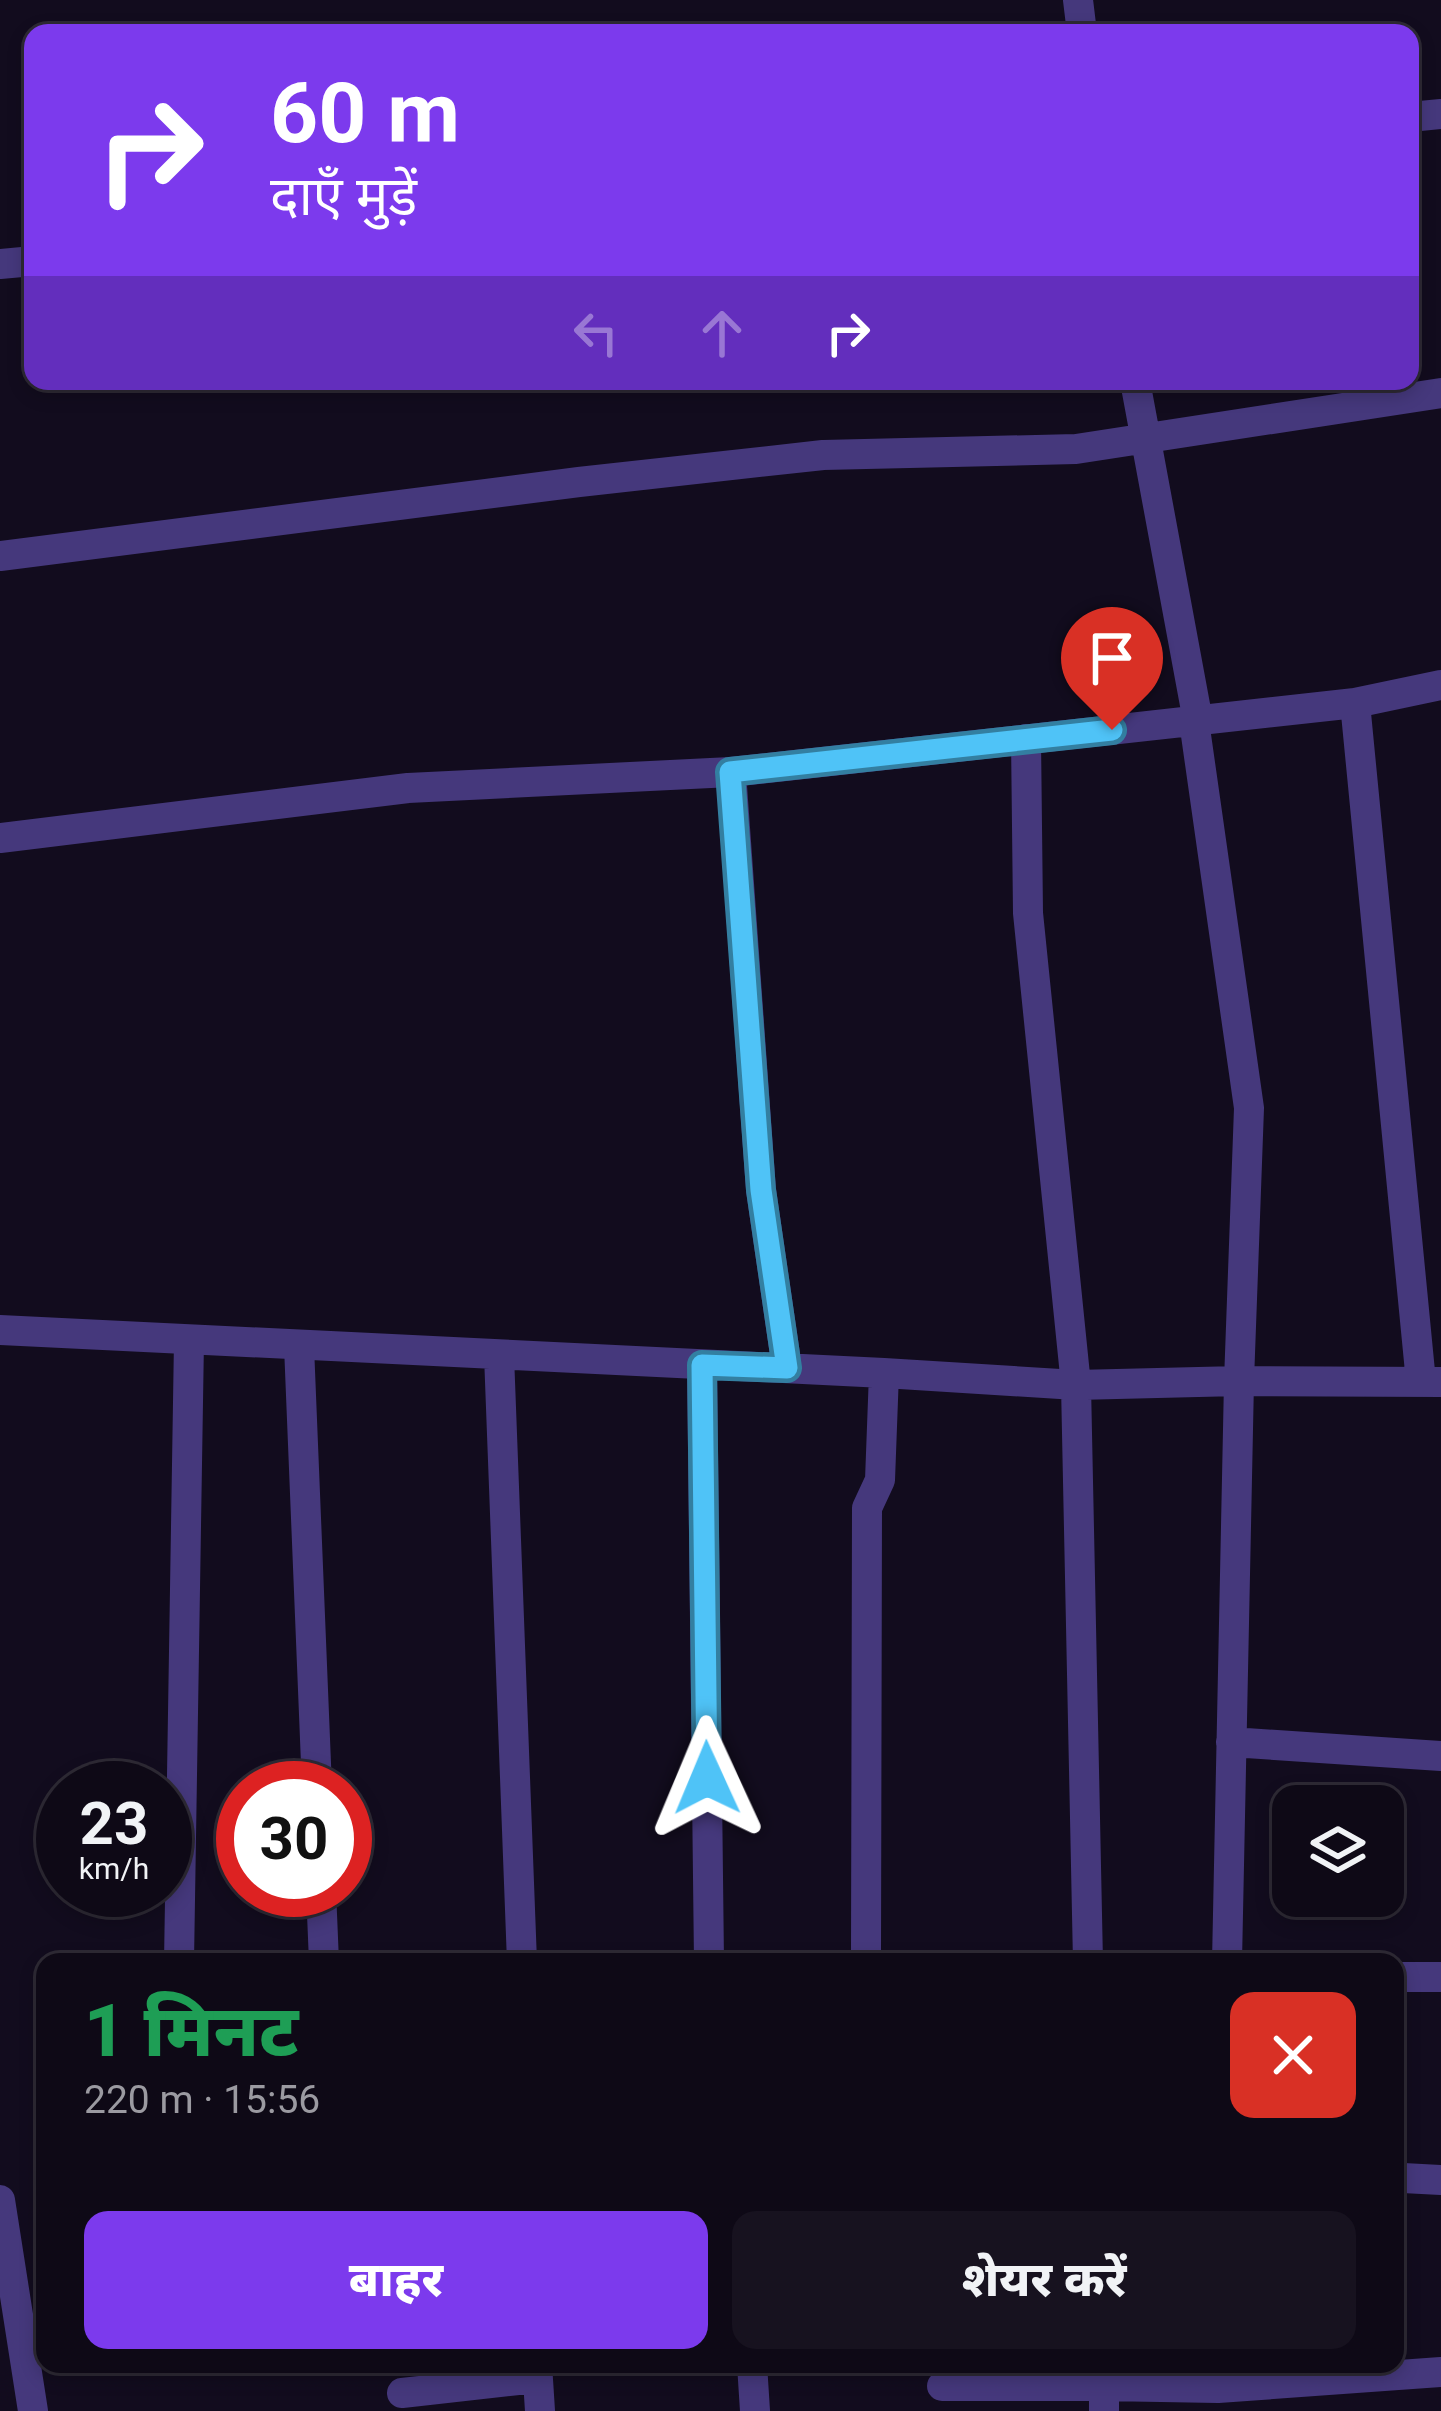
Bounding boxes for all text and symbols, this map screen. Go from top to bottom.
text: 60 m [270,64,460,163]
icon: right [72,72,228,228]
text: दाएँ मुड़ें [270,165,417,228]
icon: left [563,300,629,366]
icon: ahead [689,300,755,366]
icon: right [815,300,881,366]
pin [1061,607,1163,730]
icon: arrive [1079,625,1145,691]
position arrow [644,1715,770,1841]
speed limit sign: 30 [216,1761,372,1917]
map controls [1272,1785,1404,1917]
button: layers [1272,1785,1404,1917]
text: 23 [80,1788,148,1859]
text: km/h [79,1851,149,1886]
text: 1 मिनट [84,1989,298,2074]
button: close [1230,1992,1356,2118]
text: 220 m · 15:56 [84,2077,320,2123]
button: बाहर [84,2211,708,2349]
button: शेयर करें [732,2211,1356,2349]

